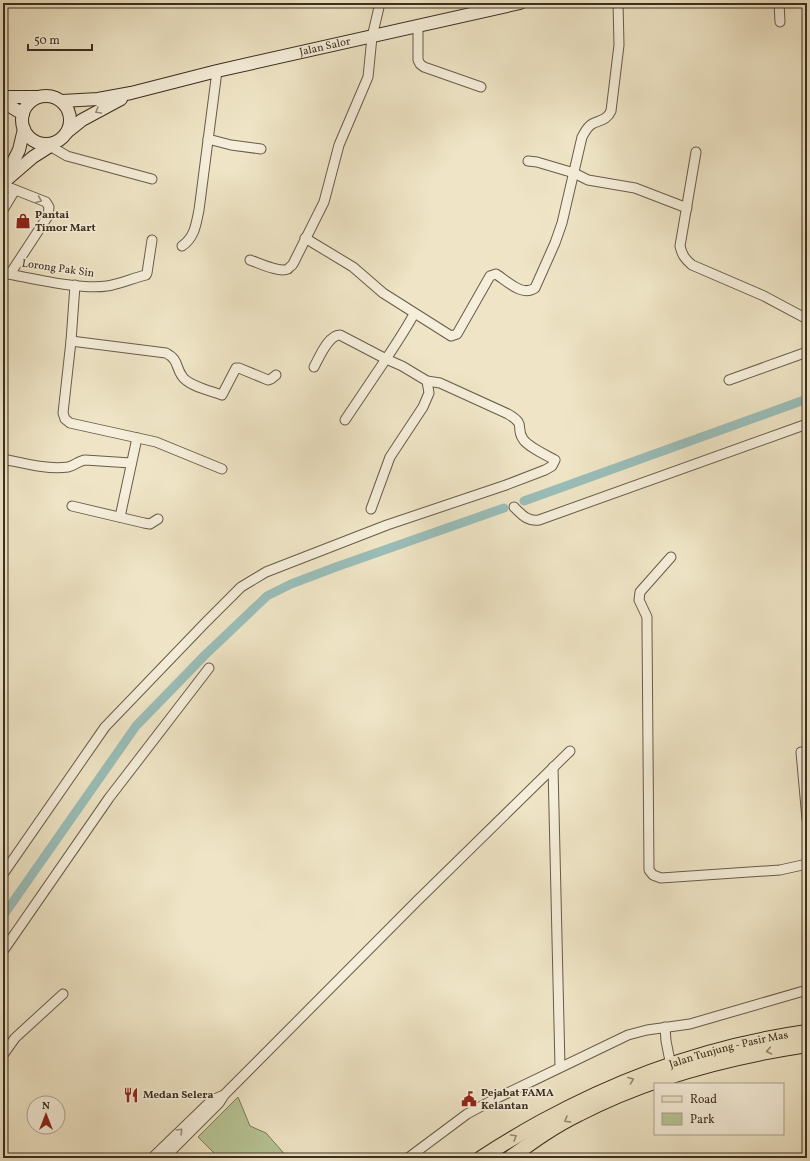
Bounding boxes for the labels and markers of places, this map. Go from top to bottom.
place label: Pantai Timor Mart [35,208,96,236]
shop icon: Pantai Timor Mart [14,212,32,230]
restaurant icon: Medan Selera [122,1086,140,1104]
place label: Pejabat FAMA Kelantan [481,1086,554,1114]
place label: Medan Selera [143,1088,214,1103]
public building icon: Pejabat FAMA Kelantan [460,1090,478,1108]

